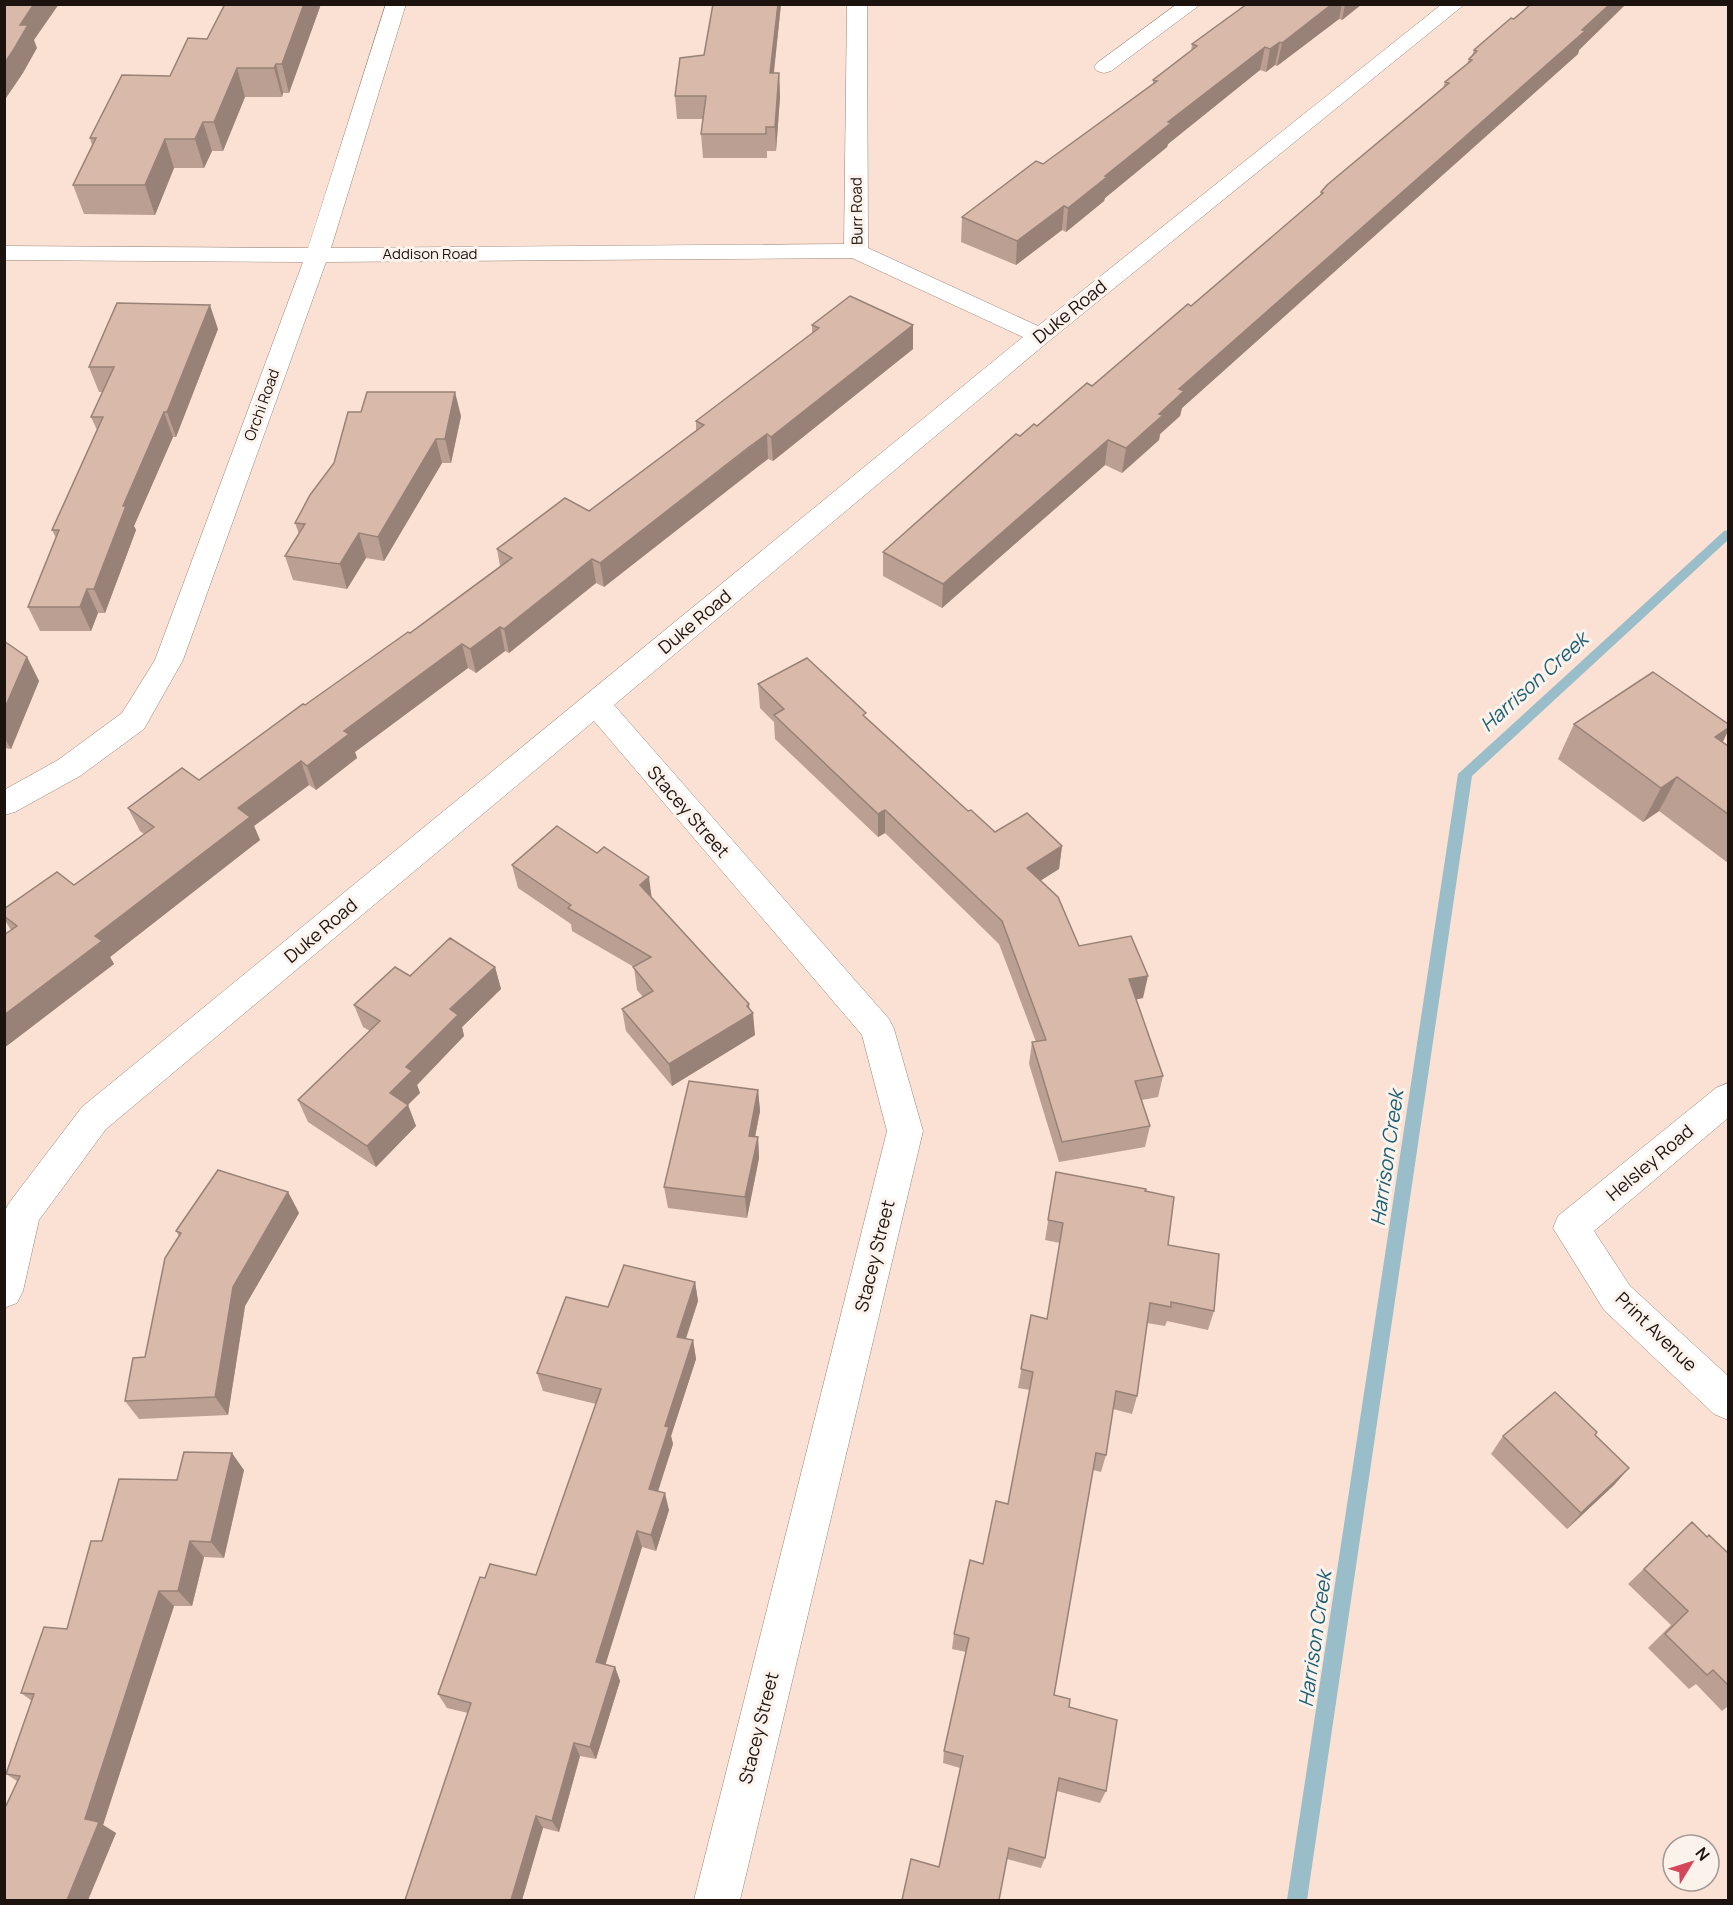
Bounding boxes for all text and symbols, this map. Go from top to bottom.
street label: Burr Road [845,177,868,245]
street label: Addison Road [383,243,478,264]
street label: Duke Road [1028,274,1111,348]
street label: Orchi Road [239,366,284,444]
street label: Duke Road [653,584,736,659]
water label: Harrison Creek [1474,624,1596,737]
street label: Stacey Street [642,760,735,862]
street label: Duke Road [279,893,362,968]
water label: Harrison Creek [1364,1085,1410,1228]
street label: Helsley Road [1601,1119,1698,1206]
street label: Stacey Street [849,1197,900,1314]
street label: Print Avenue [1611,1286,1703,1376]
water label: Harrison Creek [1292,1566,1338,1709]
street label: Stacey Street [733,1669,784,1786]
north arrow [1661,1833,1721,1893]
text: N [1691,1842,1715,1865]

